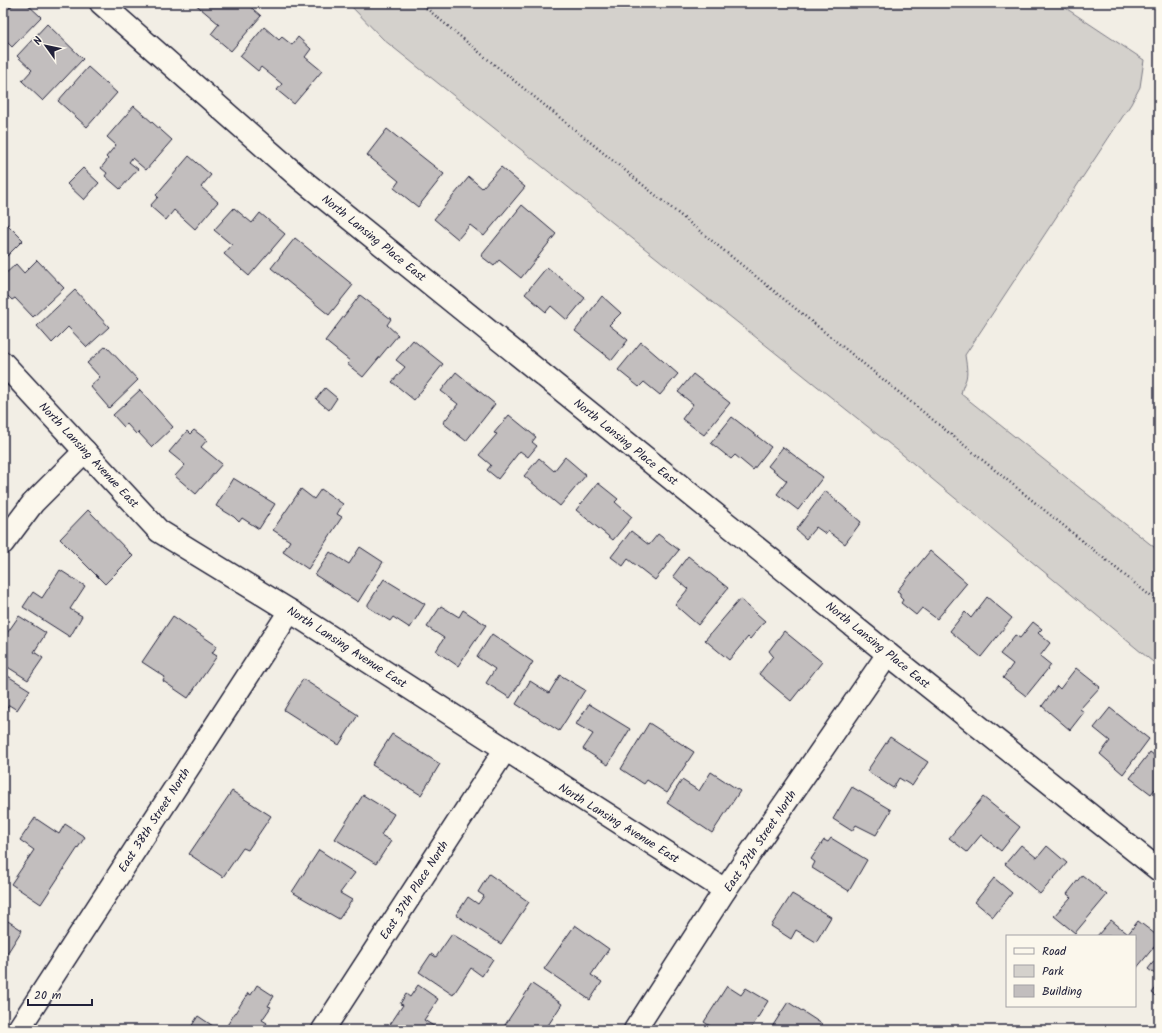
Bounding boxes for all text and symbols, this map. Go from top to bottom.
north arrow [26,26,66,66]
text: N [29,33,48,49]
street label: North Lansing Place East [317,190,430,287]
street label: North Lansing Place East [569,394,682,491]
street label: North Lansing Avenue East [34,398,143,513]
street label: North Lansing Place East [821,597,934,694]
street label: North Lansing Avenue East [283,601,411,694]
street label: East 38th Street North [113,764,195,876]
street label: North Lansing Avenue East [555,778,683,869]
street label: East 37th Street North [719,786,802,896]
street label: East 37th Place North [375,837,454,944]
legend [1006,935,1136,1007]
text: Road [1042,942,1067,961]
text: Park [1042,962,1064,981]
scale bar [28,981,92,1007]
text: Building [1042,982,1082,1001]
text: 20 m [34,986,62,1005]

